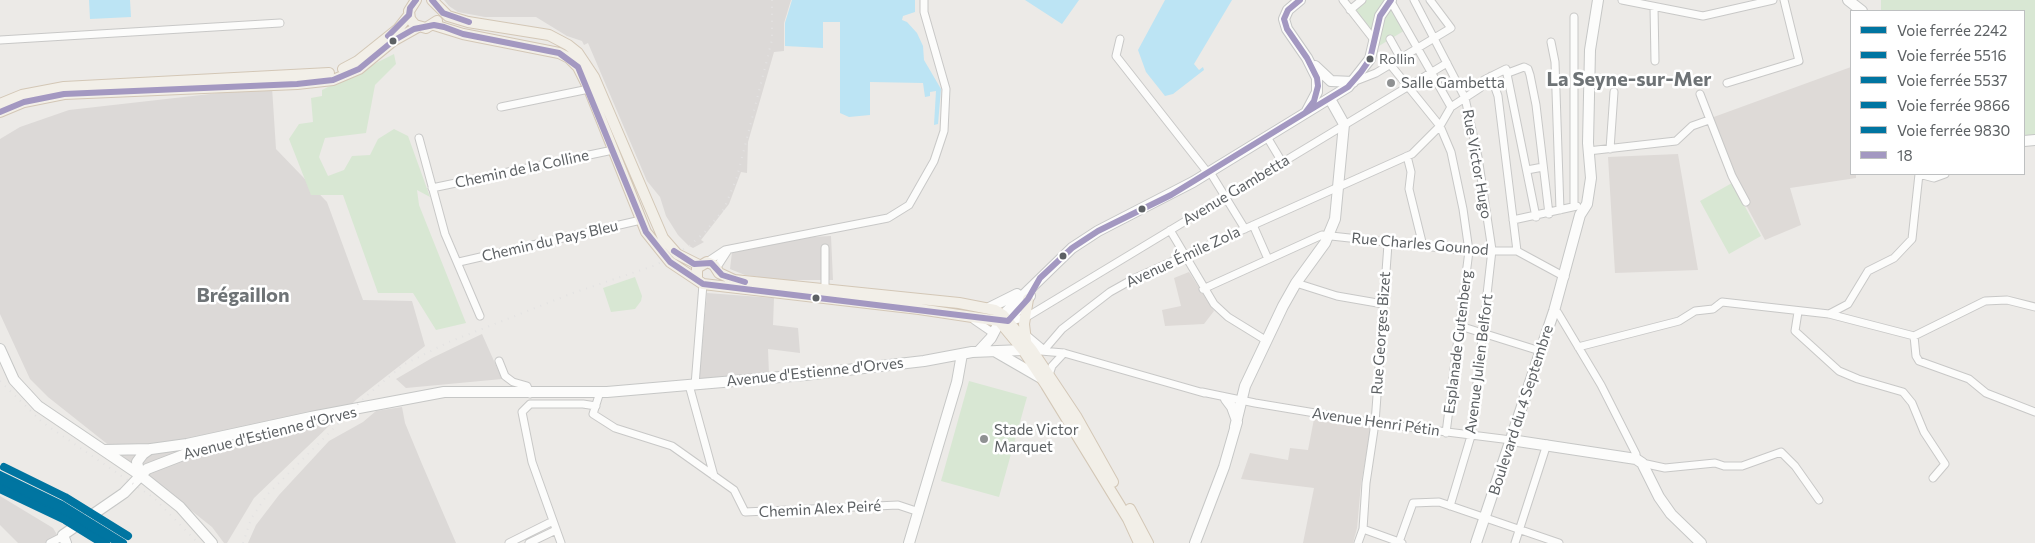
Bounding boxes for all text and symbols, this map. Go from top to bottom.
legend [1850,10,2025,175]
text: Voie ferrée 2242 [1897,21,2007,39]
unlabelled marker [388,36,398,46]
text: Voie ferrée 5516 [1897,46,2007,64]
place label: Rollin [1379,51,1415,67]
marker: Rollin [1365,54,1375,64]
district label: La Seyne-sur-Mer [1546,67,1712,91]
text: Voie ferrée 5537 [1897,71,2007,89]
place label: Salle Gambetta [1401,74,1505,92]
marker: Salle Gambetta [1385,77,1397,89]
text: Voie ferrée 9866 [1897,96,2010,114]
street label: Rue Victor Hugo [1458,108,1496,220]
text: Voie ferrée 9830 [1897,121,2010,139]
street label: Chemin de la Colline [453,146,591,192]
text: 18 [1897,146,1913,164]
street label: Avenue Gambetta [1179,151,1293,229]
unlabelled marker [1137,204,1147,214]
street label: Chemin du Pays Bleu [480,217,620,265]
street label: Avenue Émile Zola [1123,223,1243,291]
street label: Rue Charles Gounod [1351,229,1489,259]
unlabelled marker [1058,251,1068,261]
street label: Esplanade Gutenberg [1440,269,1476,415]
street label: Rue Georges Bizet [1368,271,1394,395]
district label: Brégaillon [196,283,290,307]
unlabelled marker [811,293,821,303]
street label: Avenue Julien Belfort [1461,293,1497,435]
street label: Boulevard du 4 Septembre [1485,323,1557,497]
street label: Avenue d'Estienne d'Orves [725,354,905,390]
street label: Avenue d'Estienne d'Orves [181,403,359,463]
street label: Avenue Henri Pétin [1311,404,1441,440]
place label: Stade Victor Marquet [994,421,1079,456]
marker: Stade Victor Marquet [978,433,990,445]
street label: Chemin Alex Peiré [758,497,882,521]

